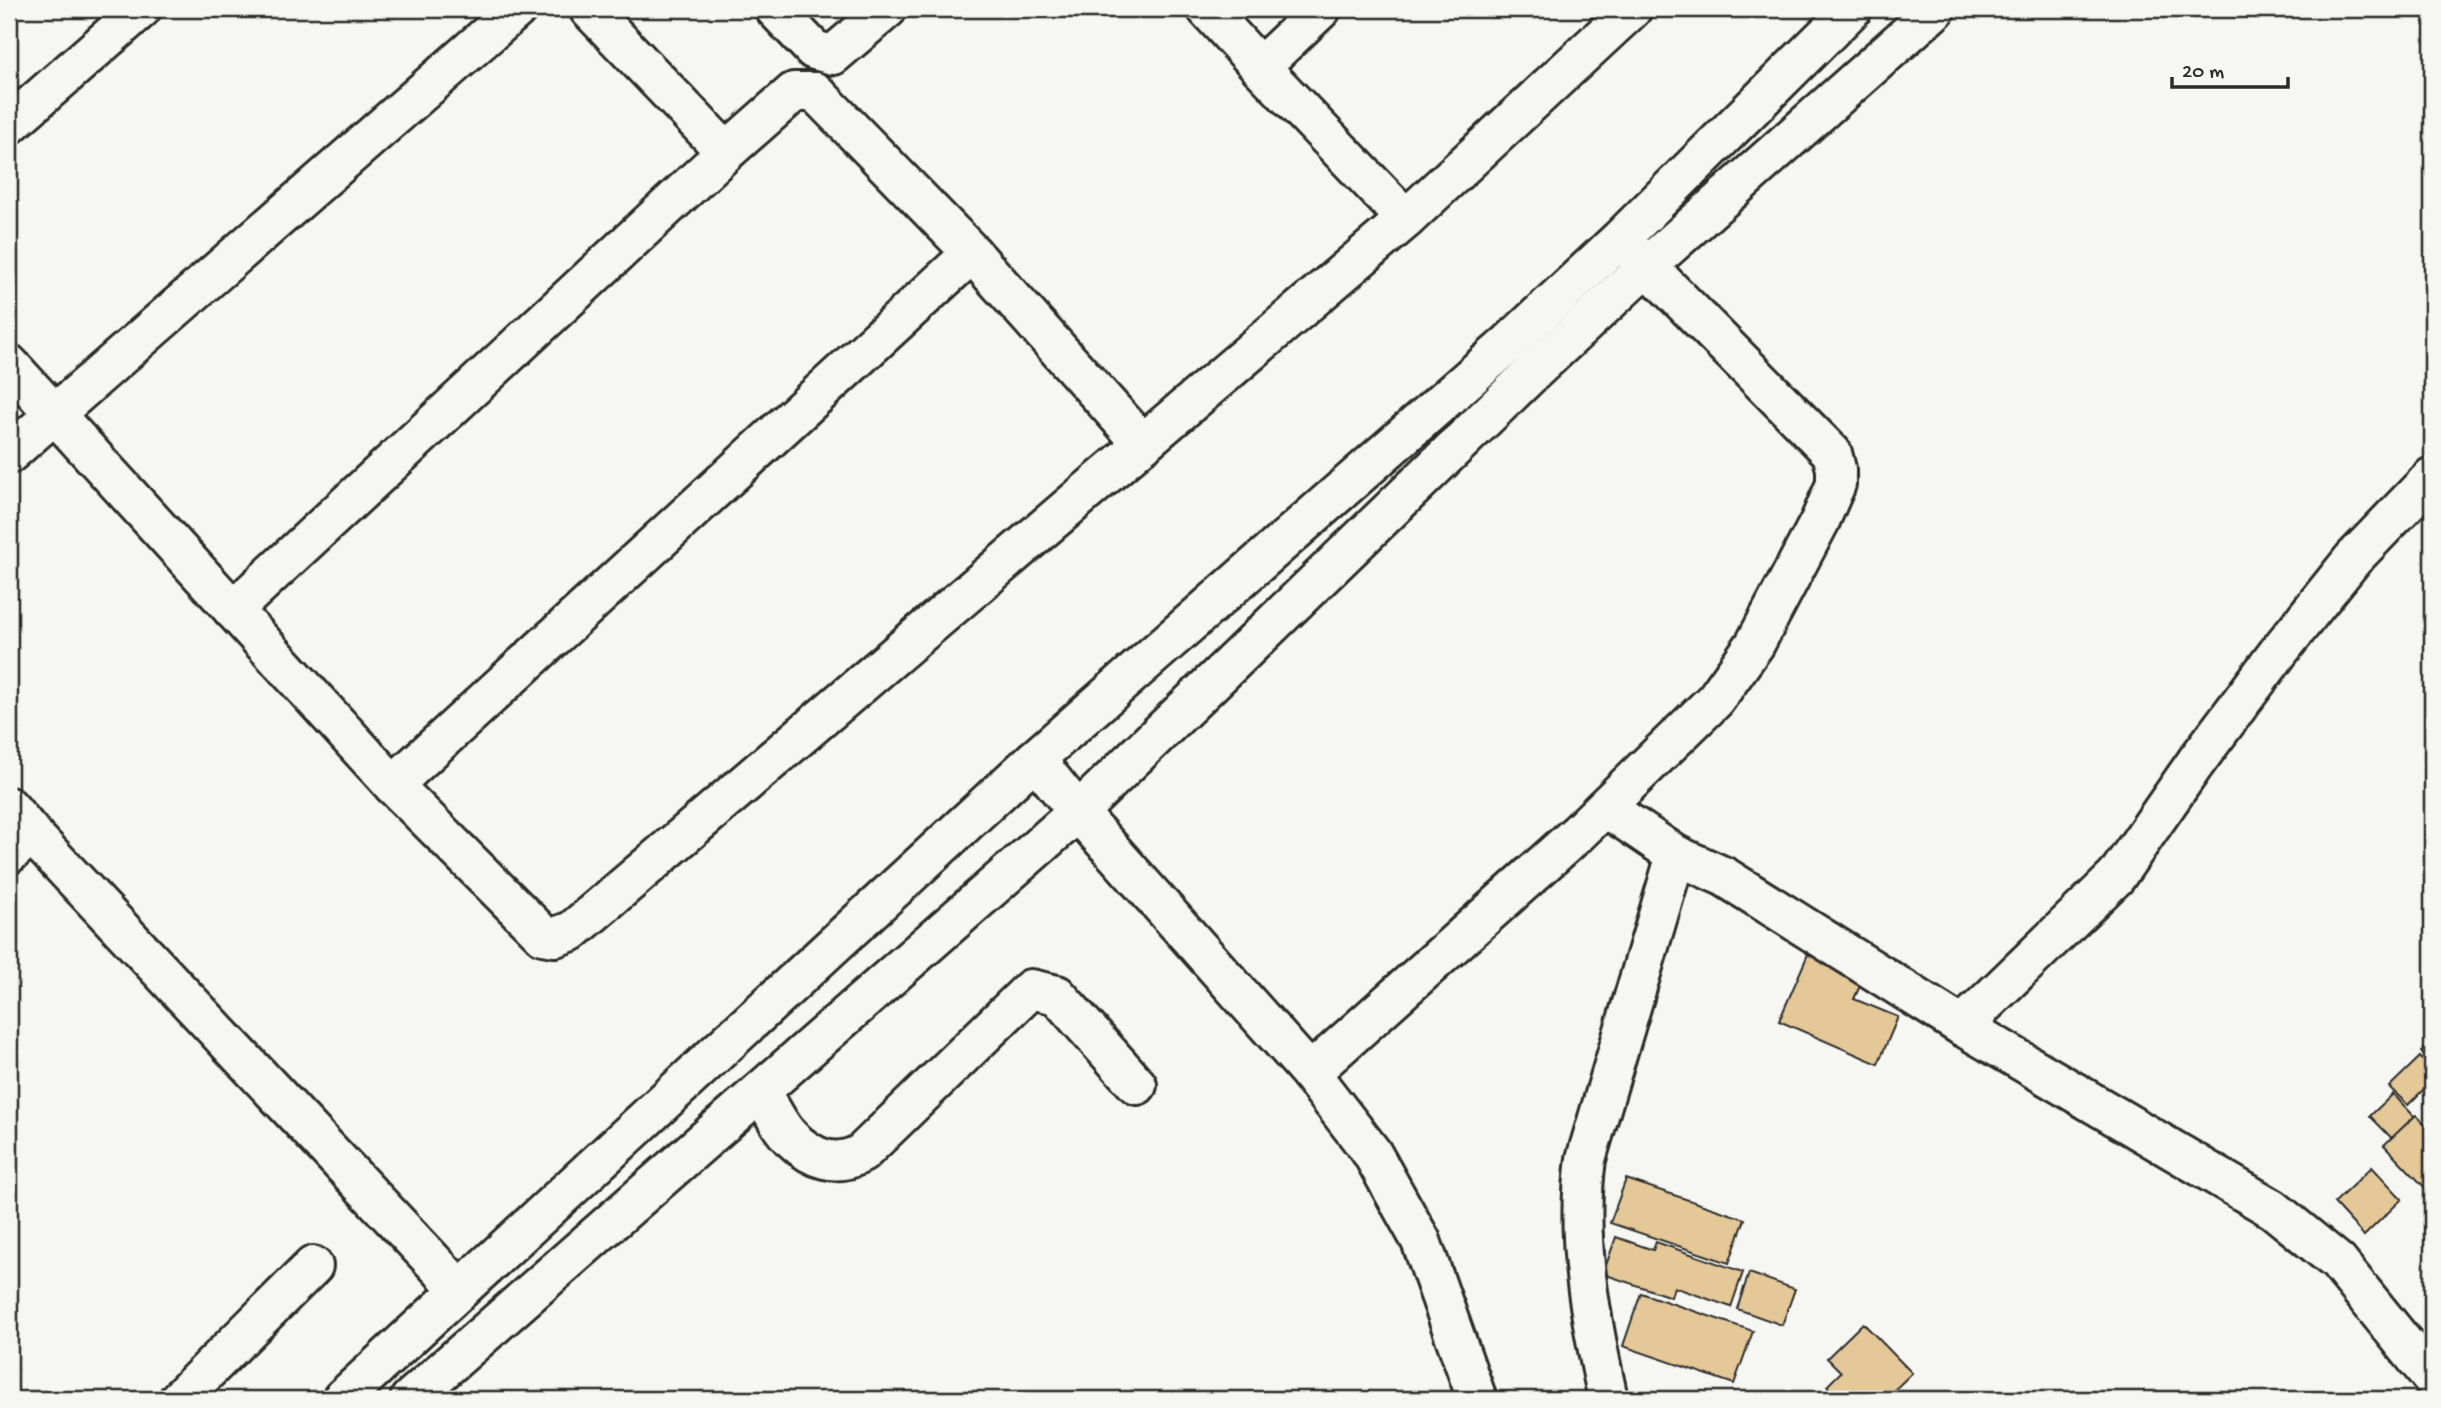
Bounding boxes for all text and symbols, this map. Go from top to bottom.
scale bar [2172,46,2287,90]
text: 20 m [2182,61,2224,86]

